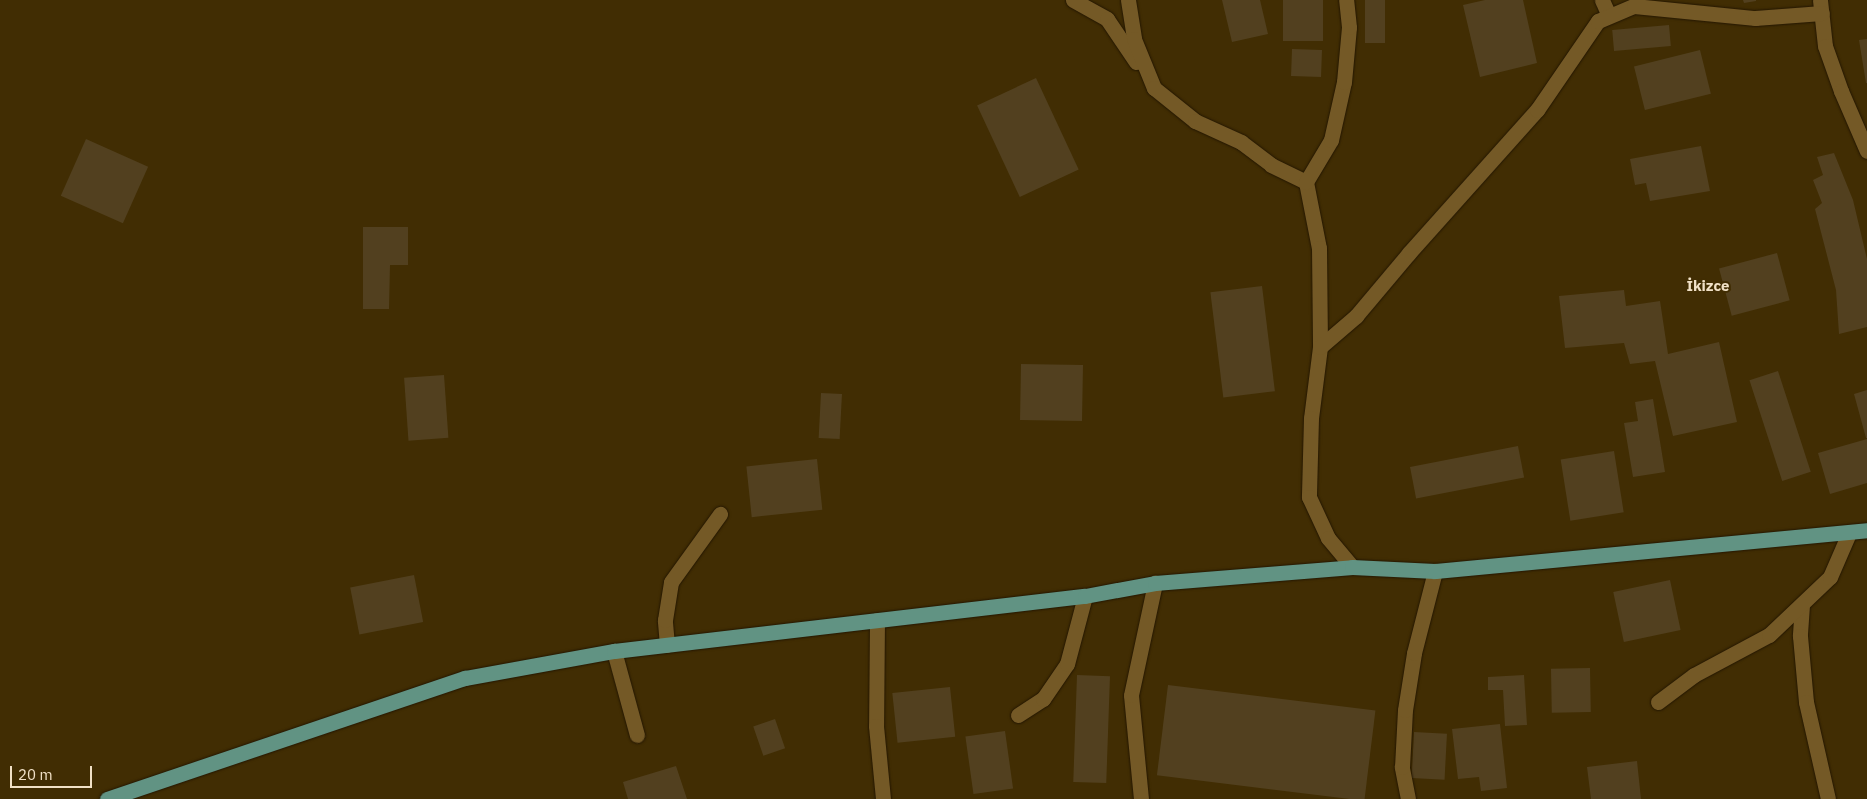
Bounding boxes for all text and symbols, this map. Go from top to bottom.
district label: İkizce [1686,277,1730,295]
scale bar [12,756,95,788]
text: 20 m [18,765,53,784]

